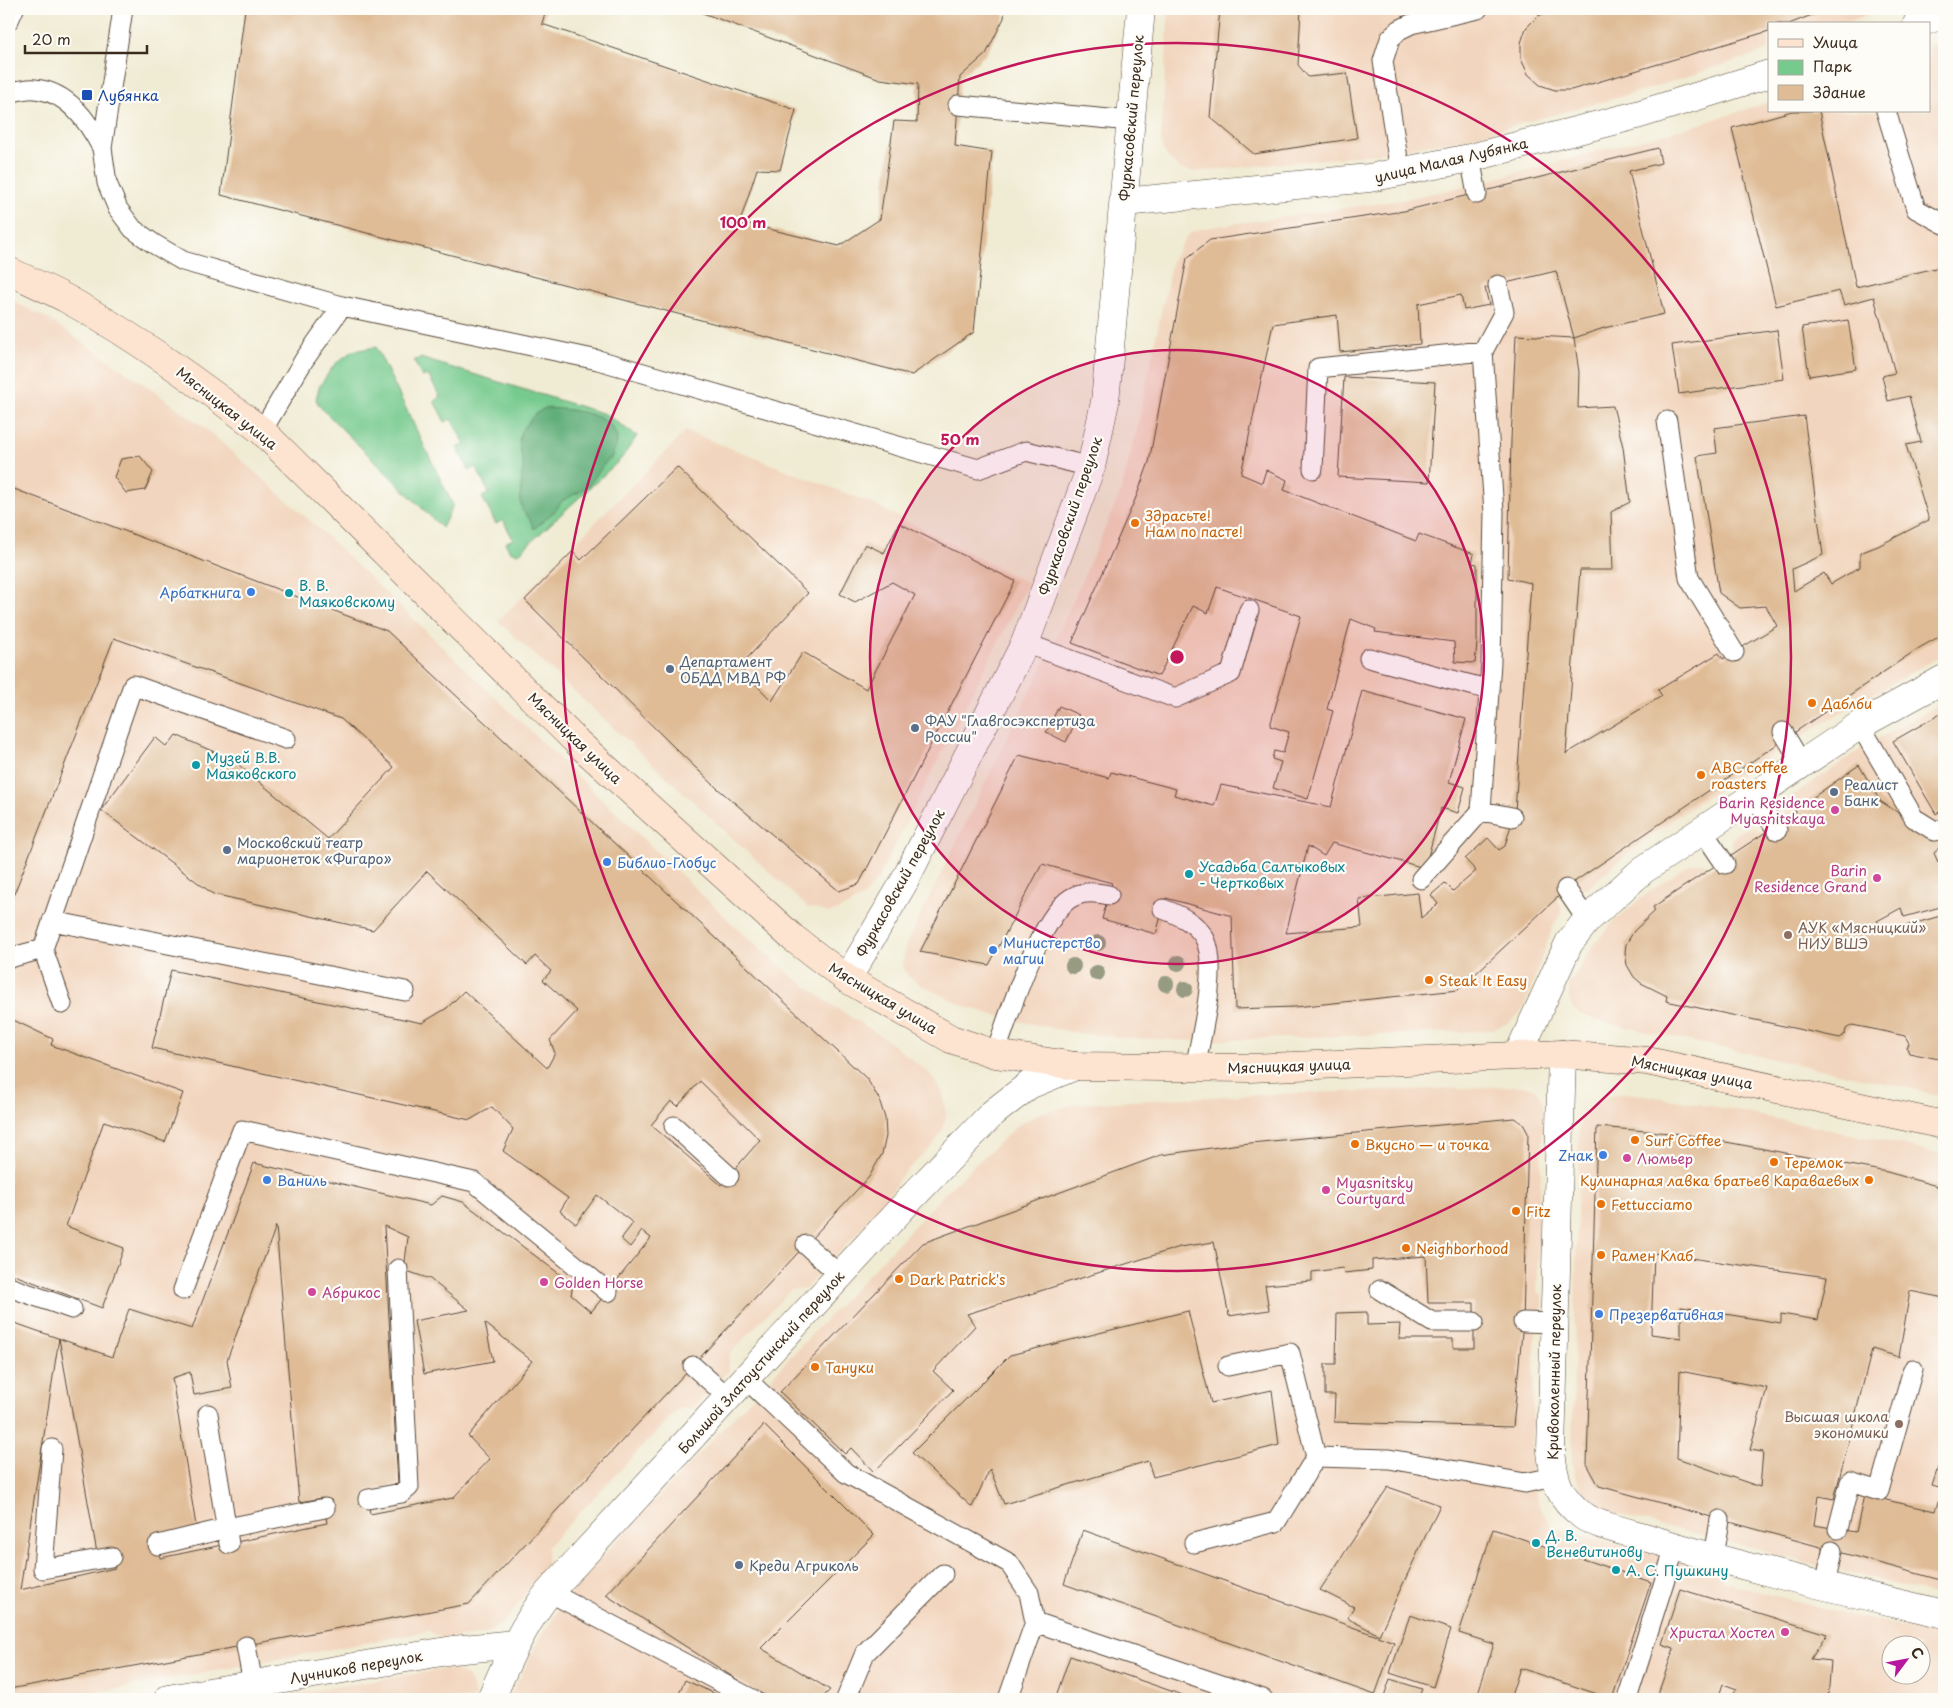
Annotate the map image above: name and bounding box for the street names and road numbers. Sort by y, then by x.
street label: Фуркасовский переулок [1113,33,1149,202]
street label: улица Малая Лубянка [1372,132,1530,188]
street label: Мясницкая улица [172,362,282,454]
street label: Фуркасовский переулок [1033,433,1107,598]
street label: Мясницкая улица [523,688,627,789]
street label: Фуркасовский переулок [850,804,950,961]
street label: Мясницкая улица [825,957,941,1039]
street label: Мясницкая улица [1629,1050,1755,1094]
street label: Мясницкая улица [1227,1053,1351,1079]
street label: Большой Златоустинский переулок [673,1265,850,1458]
street label: Кривоколенный переулок [1542,1283,1566,1460]
street label: Лучников переулок [288,1645,425,1689]

